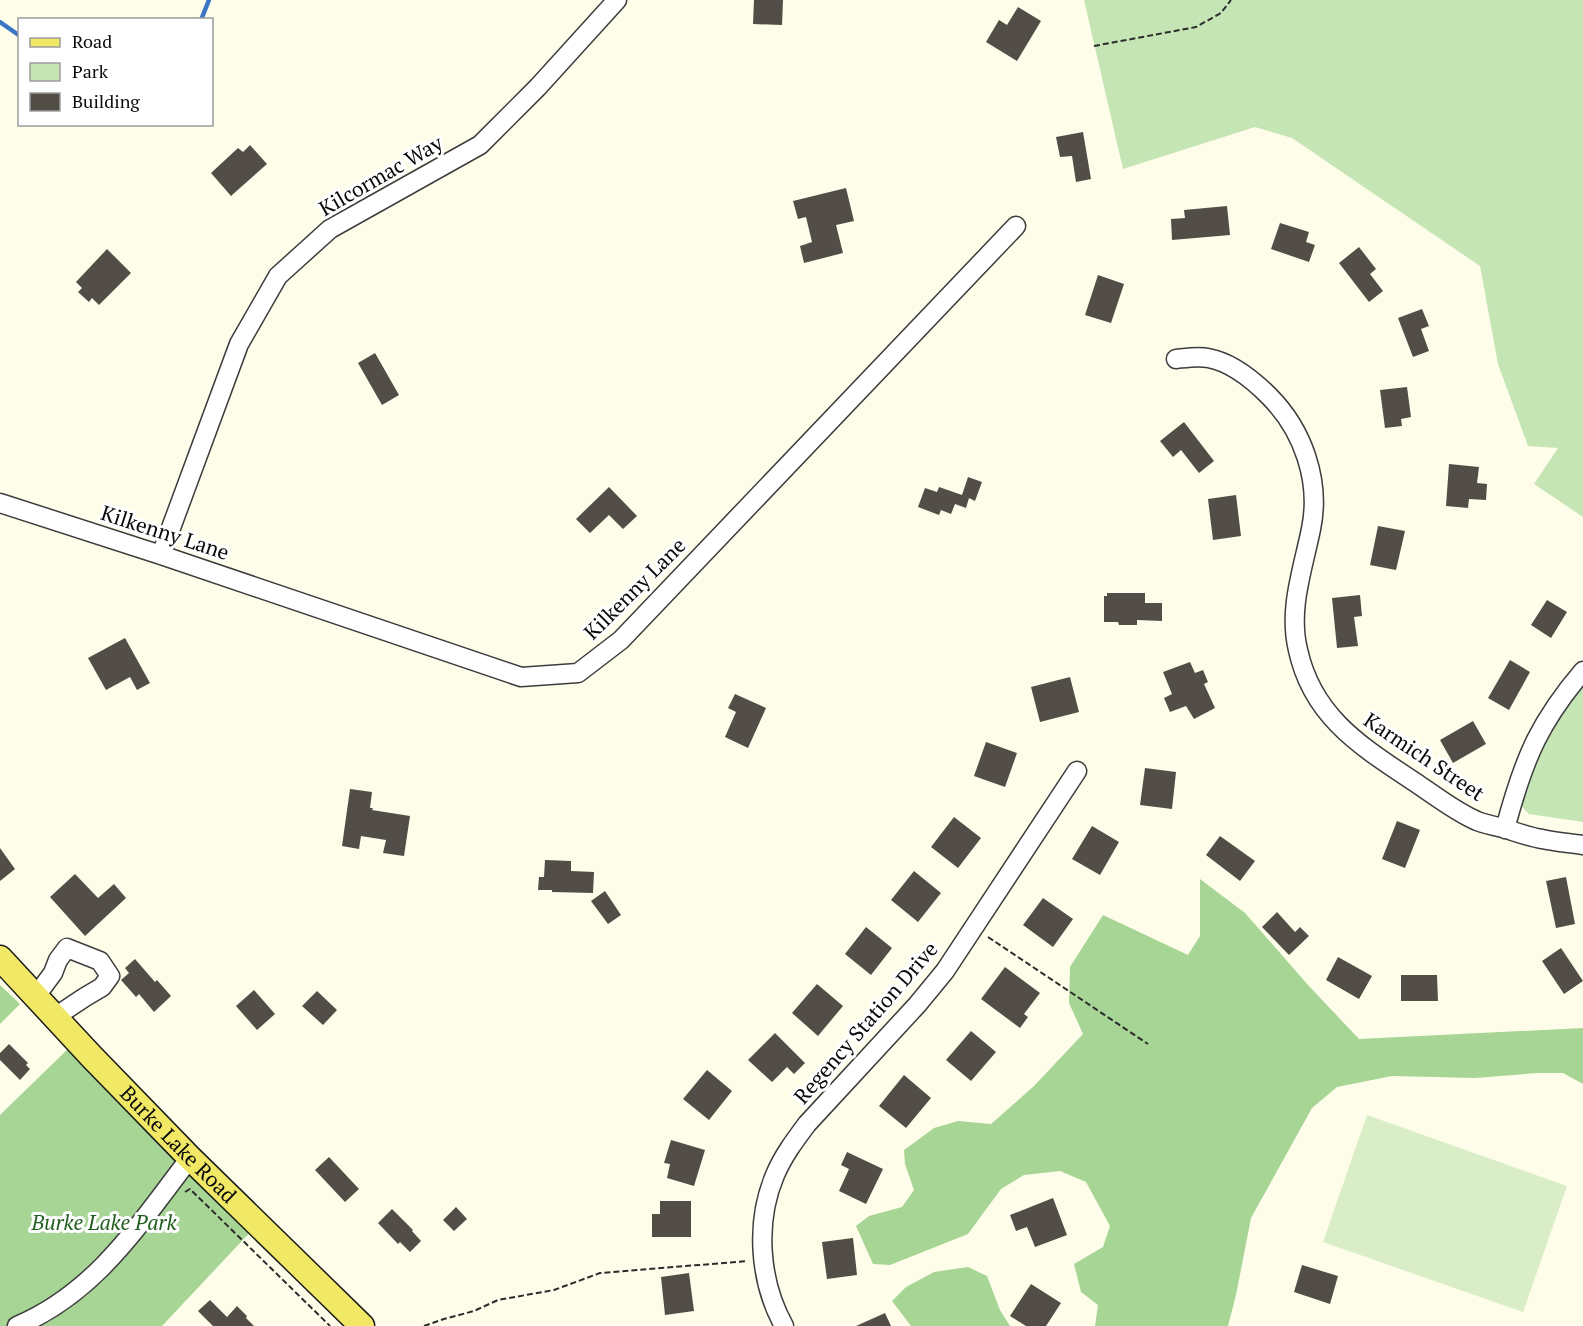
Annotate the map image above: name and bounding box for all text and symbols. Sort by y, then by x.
legend [18,18,213,126]
text: Road [72,29,112,53]
text: Park [72,59,109,83]
text: Building [72,89,140,113]
street label: Kilcormac Way [314,128,448,222]
street label: Kilkenny Lane [98,498,233,566]
street label: Kilkenny Lane [577,531,691,645]
street label: Karmich Street [1359,705,1491,807]
street label: Regency Station Drive [787,935,943,1109]
street label: Burke Lake Road [114,1079,243,1209]
park label: Burke Lake Park [30,1208,177,1236]

